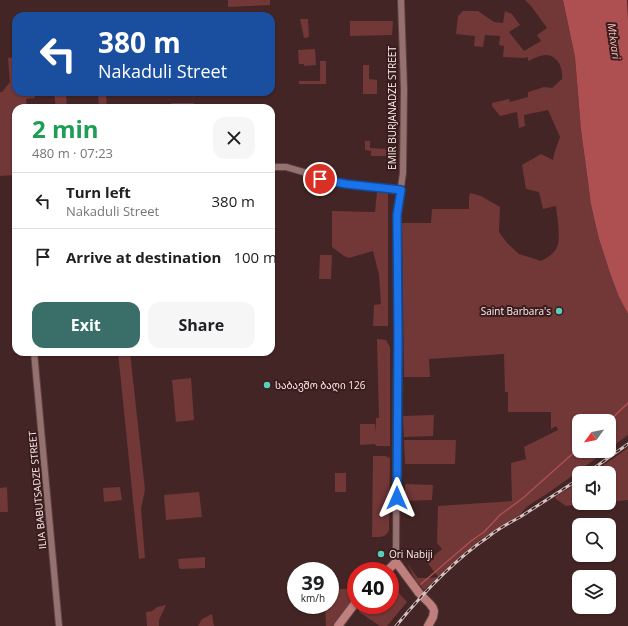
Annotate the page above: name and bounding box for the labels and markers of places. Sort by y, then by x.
pin [303,162,337,196]
place label: Saint Barbara's [481,304,551,318]
marker: Saint Barbara's [554,306,564,316]
place label: საბავშო ბაღი 126 [275,378,366,392]
marker: საბავშო ბაღი 126 [262,380,272,390]
place label: Ori Nabiji [389,547,433,561]
marker: Ori Nabiji [376,549,386,559]

